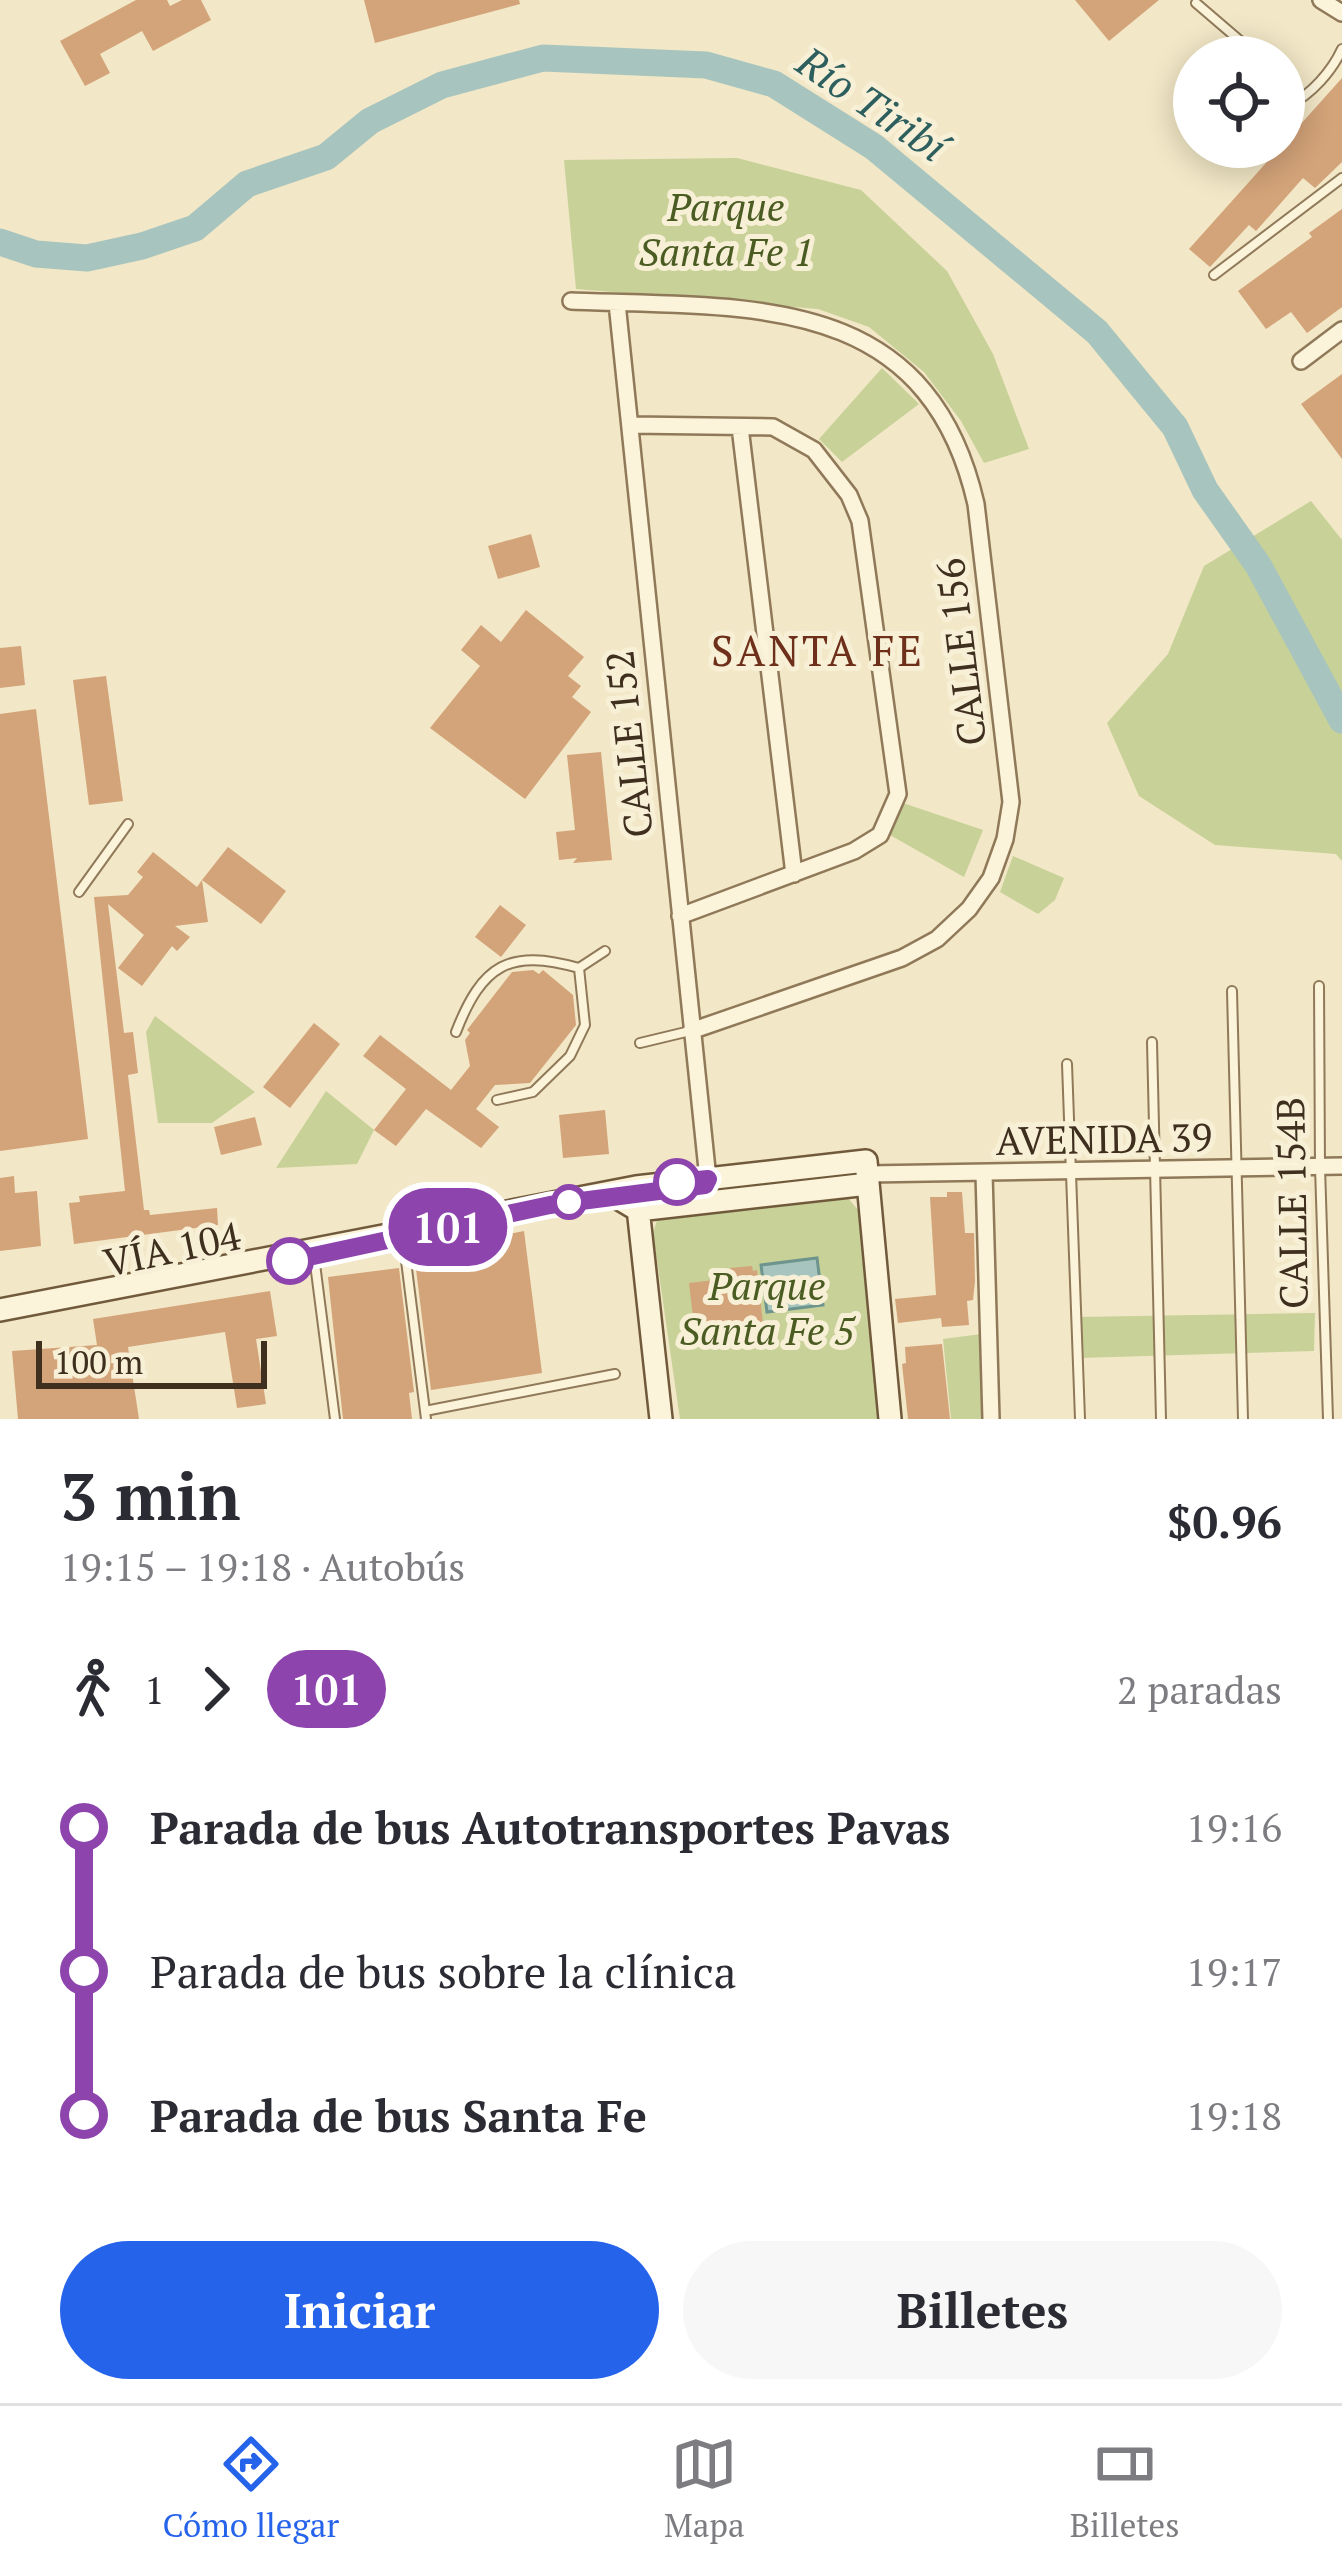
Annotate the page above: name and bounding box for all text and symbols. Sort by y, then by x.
water label: Río Tiribí [786,32,962,176]
map controls [1173,36,1305,168]
button: locate [1173,36,1305,168]
park label: Parque Santa Fe 1 [639,180,813,277]
street label: CALLE 156 [923,556,997,749]
district label: SANTA FE [711,622,925,678]
street label: CALLE 152 [592,648,664,840]
street label: CALLE 154B [1263,1096,1319,1310]
street label: AVENIDA 39 [995,1110,1213,1166]
unlabelled marker [655,1160,699,1204]
unlabelled marker [553,1186,585,1218]
line badge: 101 [379,1188,517,1266]
text: 101 [412,1199,484,1255]
street label: VÍA 104 [99,1208,245,1288]
unlabelled marker [268,1239,312,1283]
park label: Parque Santa Fe 5 [680,1259,857,1356]
scale bar [36,1335,267,1388]
text: 100 m [54,1340,143,1383]
text: 3 min [60,1451,241,1539]
text: $0.96 [1167,1491,1282,1551]
text: 19:15 – 19:18 · Autobús [60,1540,465,1592]
icon: walk [60,1656,126,1722]
icon: forward [183,1656,249,1722]
text: 101 [291,1661,362,1717]
text: 1 [144,1663,165,1715]
text: 2 paradas [1117,1663,1282,1715]
text: Parada de bus Autotransportes Pavas [150,1797,950,1857]
text: 19:16 [1186,1801,1282,1853]
text: Parada de bus sobre la clínica [150,1941,736,2001]
text: 19:17 [1186,1945,1282,1997]
text: Parada de bus Santa Fe [150,2085,647,2145]
text: 19:18 [1186,2089,1282,2141]
button: Iniciar [60,2241,659,2379]
button: Billetes [683,2241,1282,2379]
tab: Cómo llegar [162,2431,339,2546]
tab: Mapa [664,2431,745,2546]
tab: Billetes [1070,2431,1180,2546]

